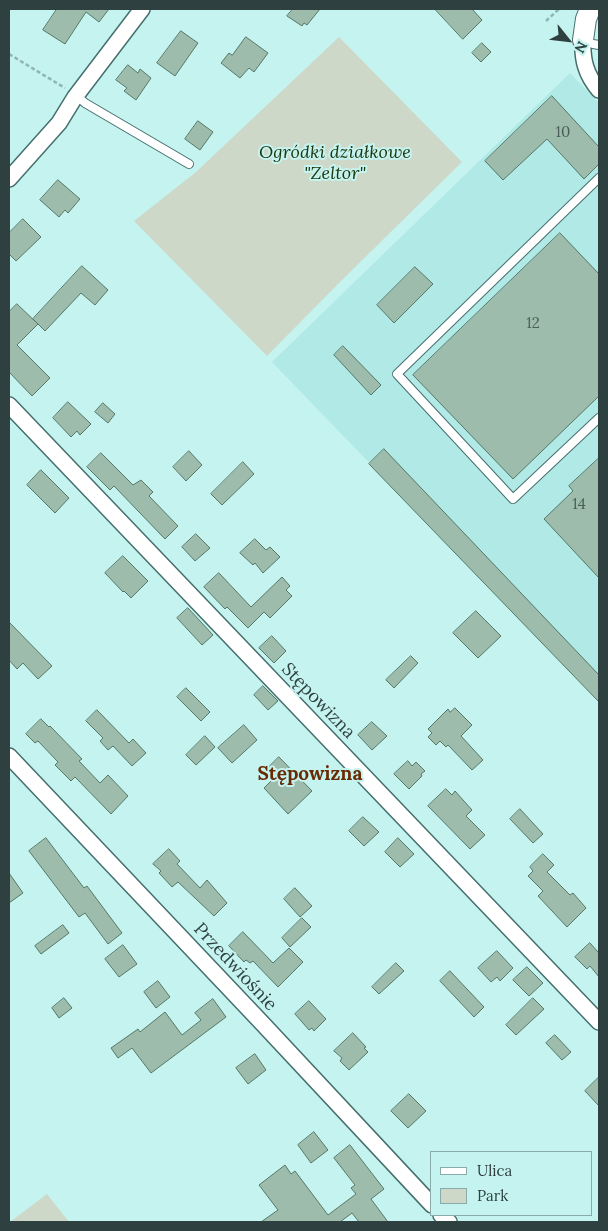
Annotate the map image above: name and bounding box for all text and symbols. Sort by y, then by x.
north arrow [543,15,593,65]
text: N [571,38,592,56]
house number: 10 [556,124,570,142]
park label: Ogródki działkowe "Zeltor" [259,142,411,184]
house number: 12 [526,315,540,333]
house number: 14 [572,496,586,514]
street label: Stępowizna [277,659,359,743]
district label: Stępowizna [258,764,362,786]
street label: Przedwiośnie [189,919,281,1015]
legend [430,1151,593,1216]
text: Ulica [477,1161,512,1180]
text: Park [477,1186,508,1205]

